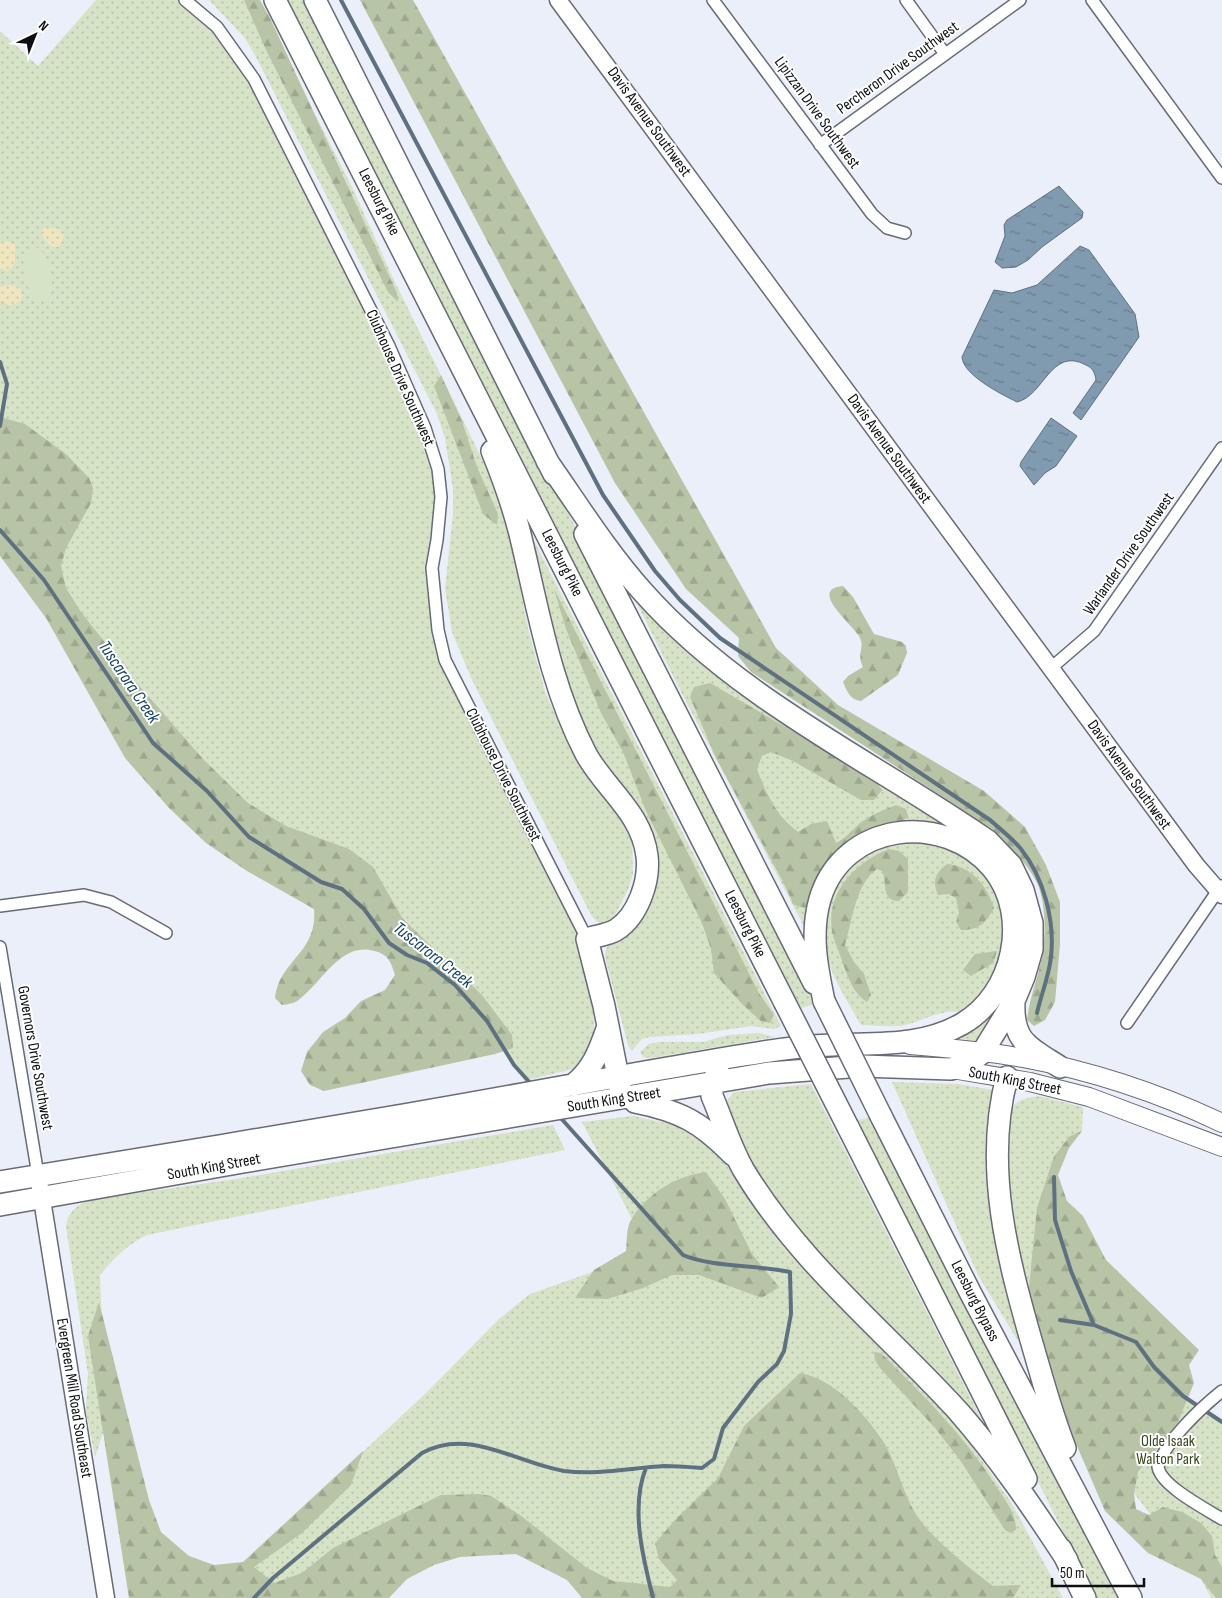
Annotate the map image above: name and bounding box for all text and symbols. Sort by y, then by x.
north arrow [10,10,60,60]
text: N [35,17,52,35]
street label: Percheron Drive Southwest [833,17,963,119]
street label: Lipizzan Drive Southwest [770,53,864,173]
street label: Davis Avenue Southwest [603,64,695,181]
street label: Leesburg Pike [354,165,404,239]
street label: Clubhouse Drive Southwest [361,307,439,449]
street label: Davis Avenue Southwest [843,391,935,508]
street label: Warlander Drive Southwest [1080,489,1179,619]
street label: Leesburg Pike [537,526,587,600]
water label: Tuscarora Creek [94,637,165,728]
street label: Clubhouse Drive Southwest [461,705,545,845]
street label: Davis Avenue Southwest [1083,717,1175,834]
street label: Leesburg Pike [720,887,770,961]
water label: Tuscarora Creek [389,917,478,993]
street label: Governors Drive Southwest [13,984,57,1132]
street label: South King Street [967,1063,1063,1099]
street label: South King Street [566,1083,662,1117]
street label: South King Street [166,1149,262,1185]
street label: Leesburg Bypass [947,1257,1004,1345]
street label: Evergreen Mill Road Southeast [52,1317,96,1479]
park label: Olde Isaak Walton Park [1136,1432,1200,1469]
scale bar [1052,1556,1144,1588]
text: 50 m [1060,1564,1085,1583]

